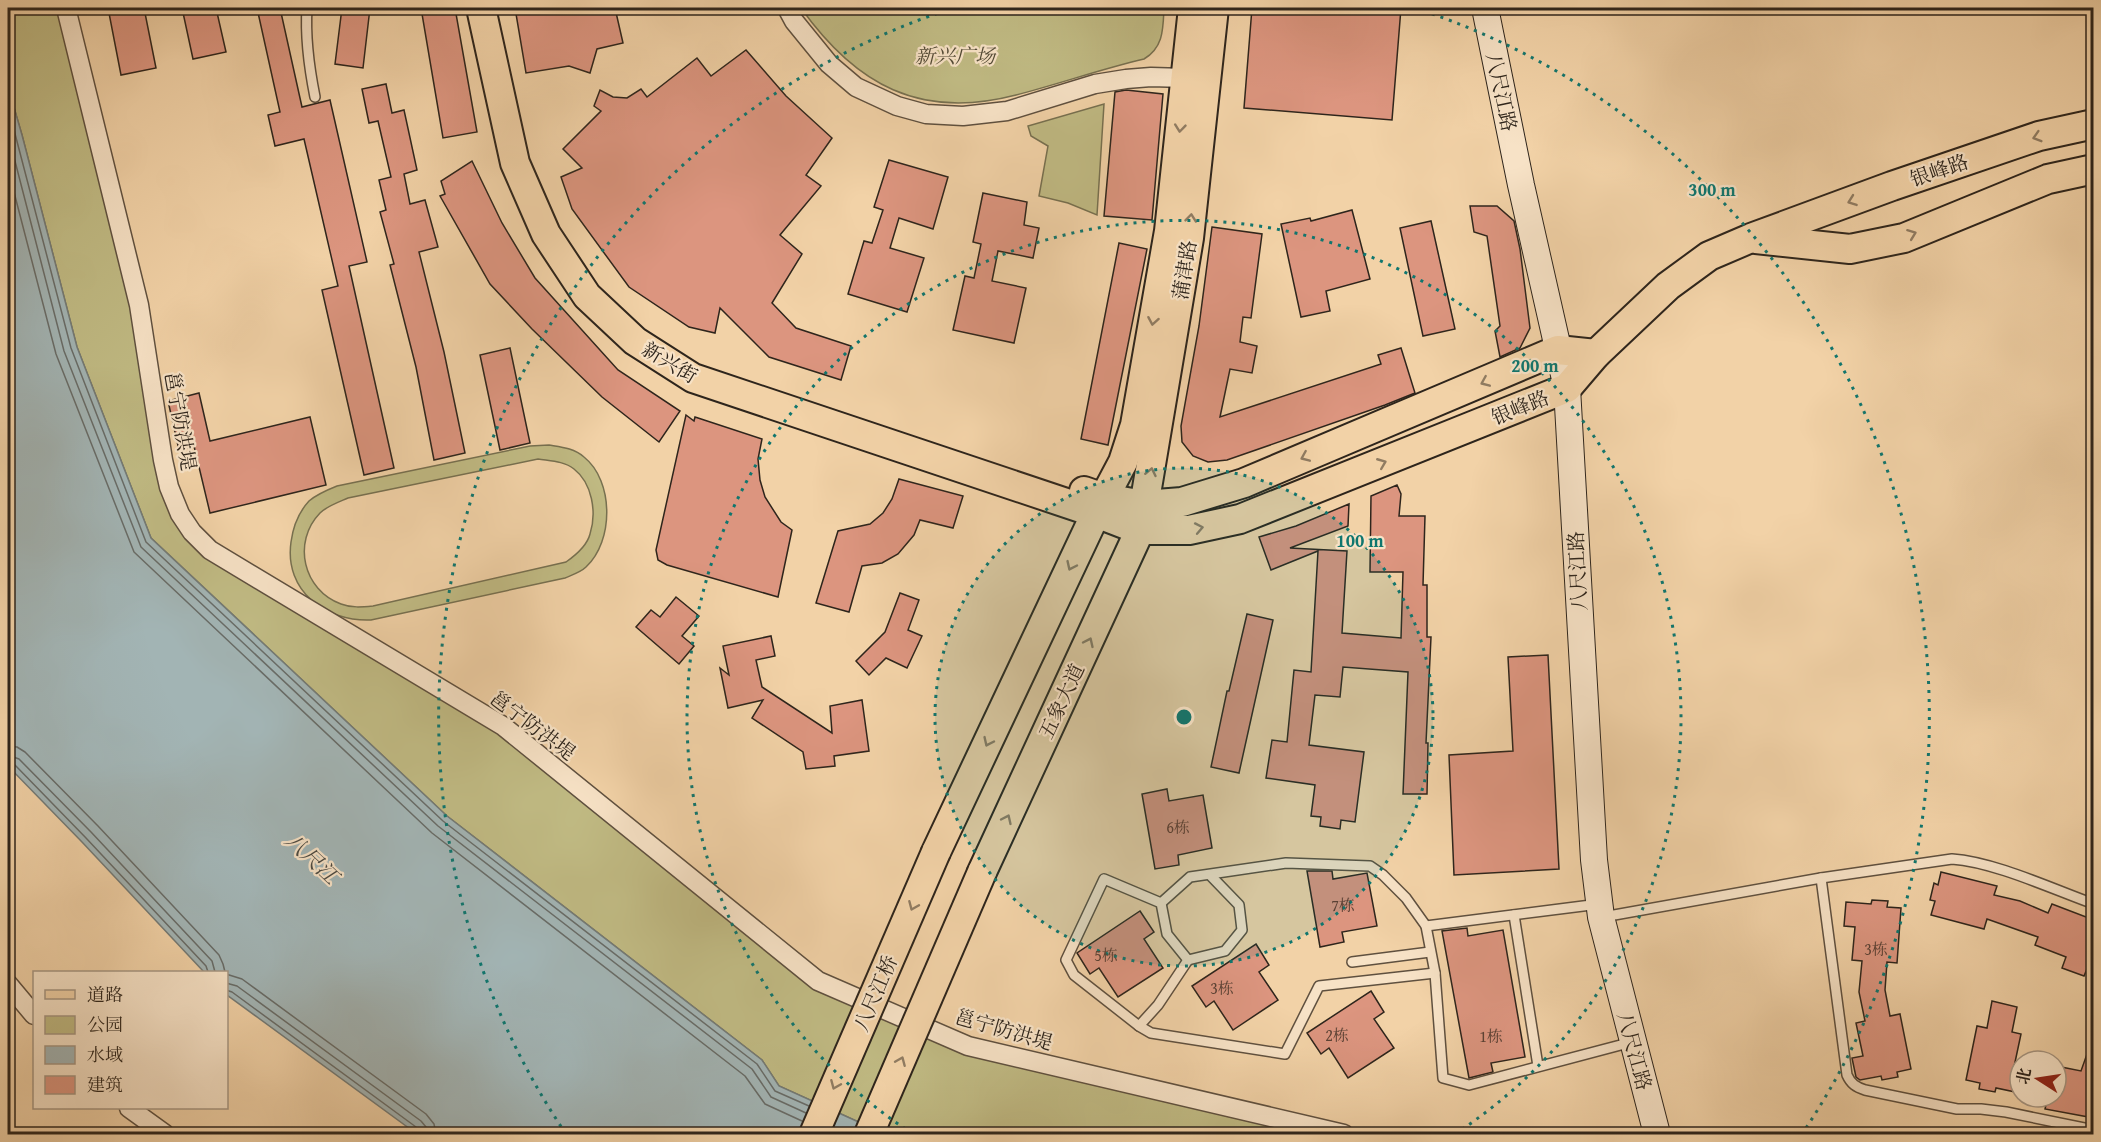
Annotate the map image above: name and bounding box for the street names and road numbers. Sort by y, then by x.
street label: 八尺江路 [1480,50,1524,134]
street label: 银峰路 [1906,147,1972,193]
street label: 蒲津路 [1165,238,1203,302]
street label: 新兴街 [637,334,703,390]
street label: 邕宁防洪堤 [158,369,204,473]
street label: 银峰路 [1487,382,1553,432]
street label: 八尺江路 [1560,530,1594,612]
street label: 五象大道 [1031,659,1091,743]
street label: 邕宁防洪堤 [484,683,582,767]
street label: 八尺江桥 [846,951,904,1035]
street label: 邕宁防洪堤 [952,1001,1056,1057]
street label: 八尺江路 [1611,1009,1659,1093]

